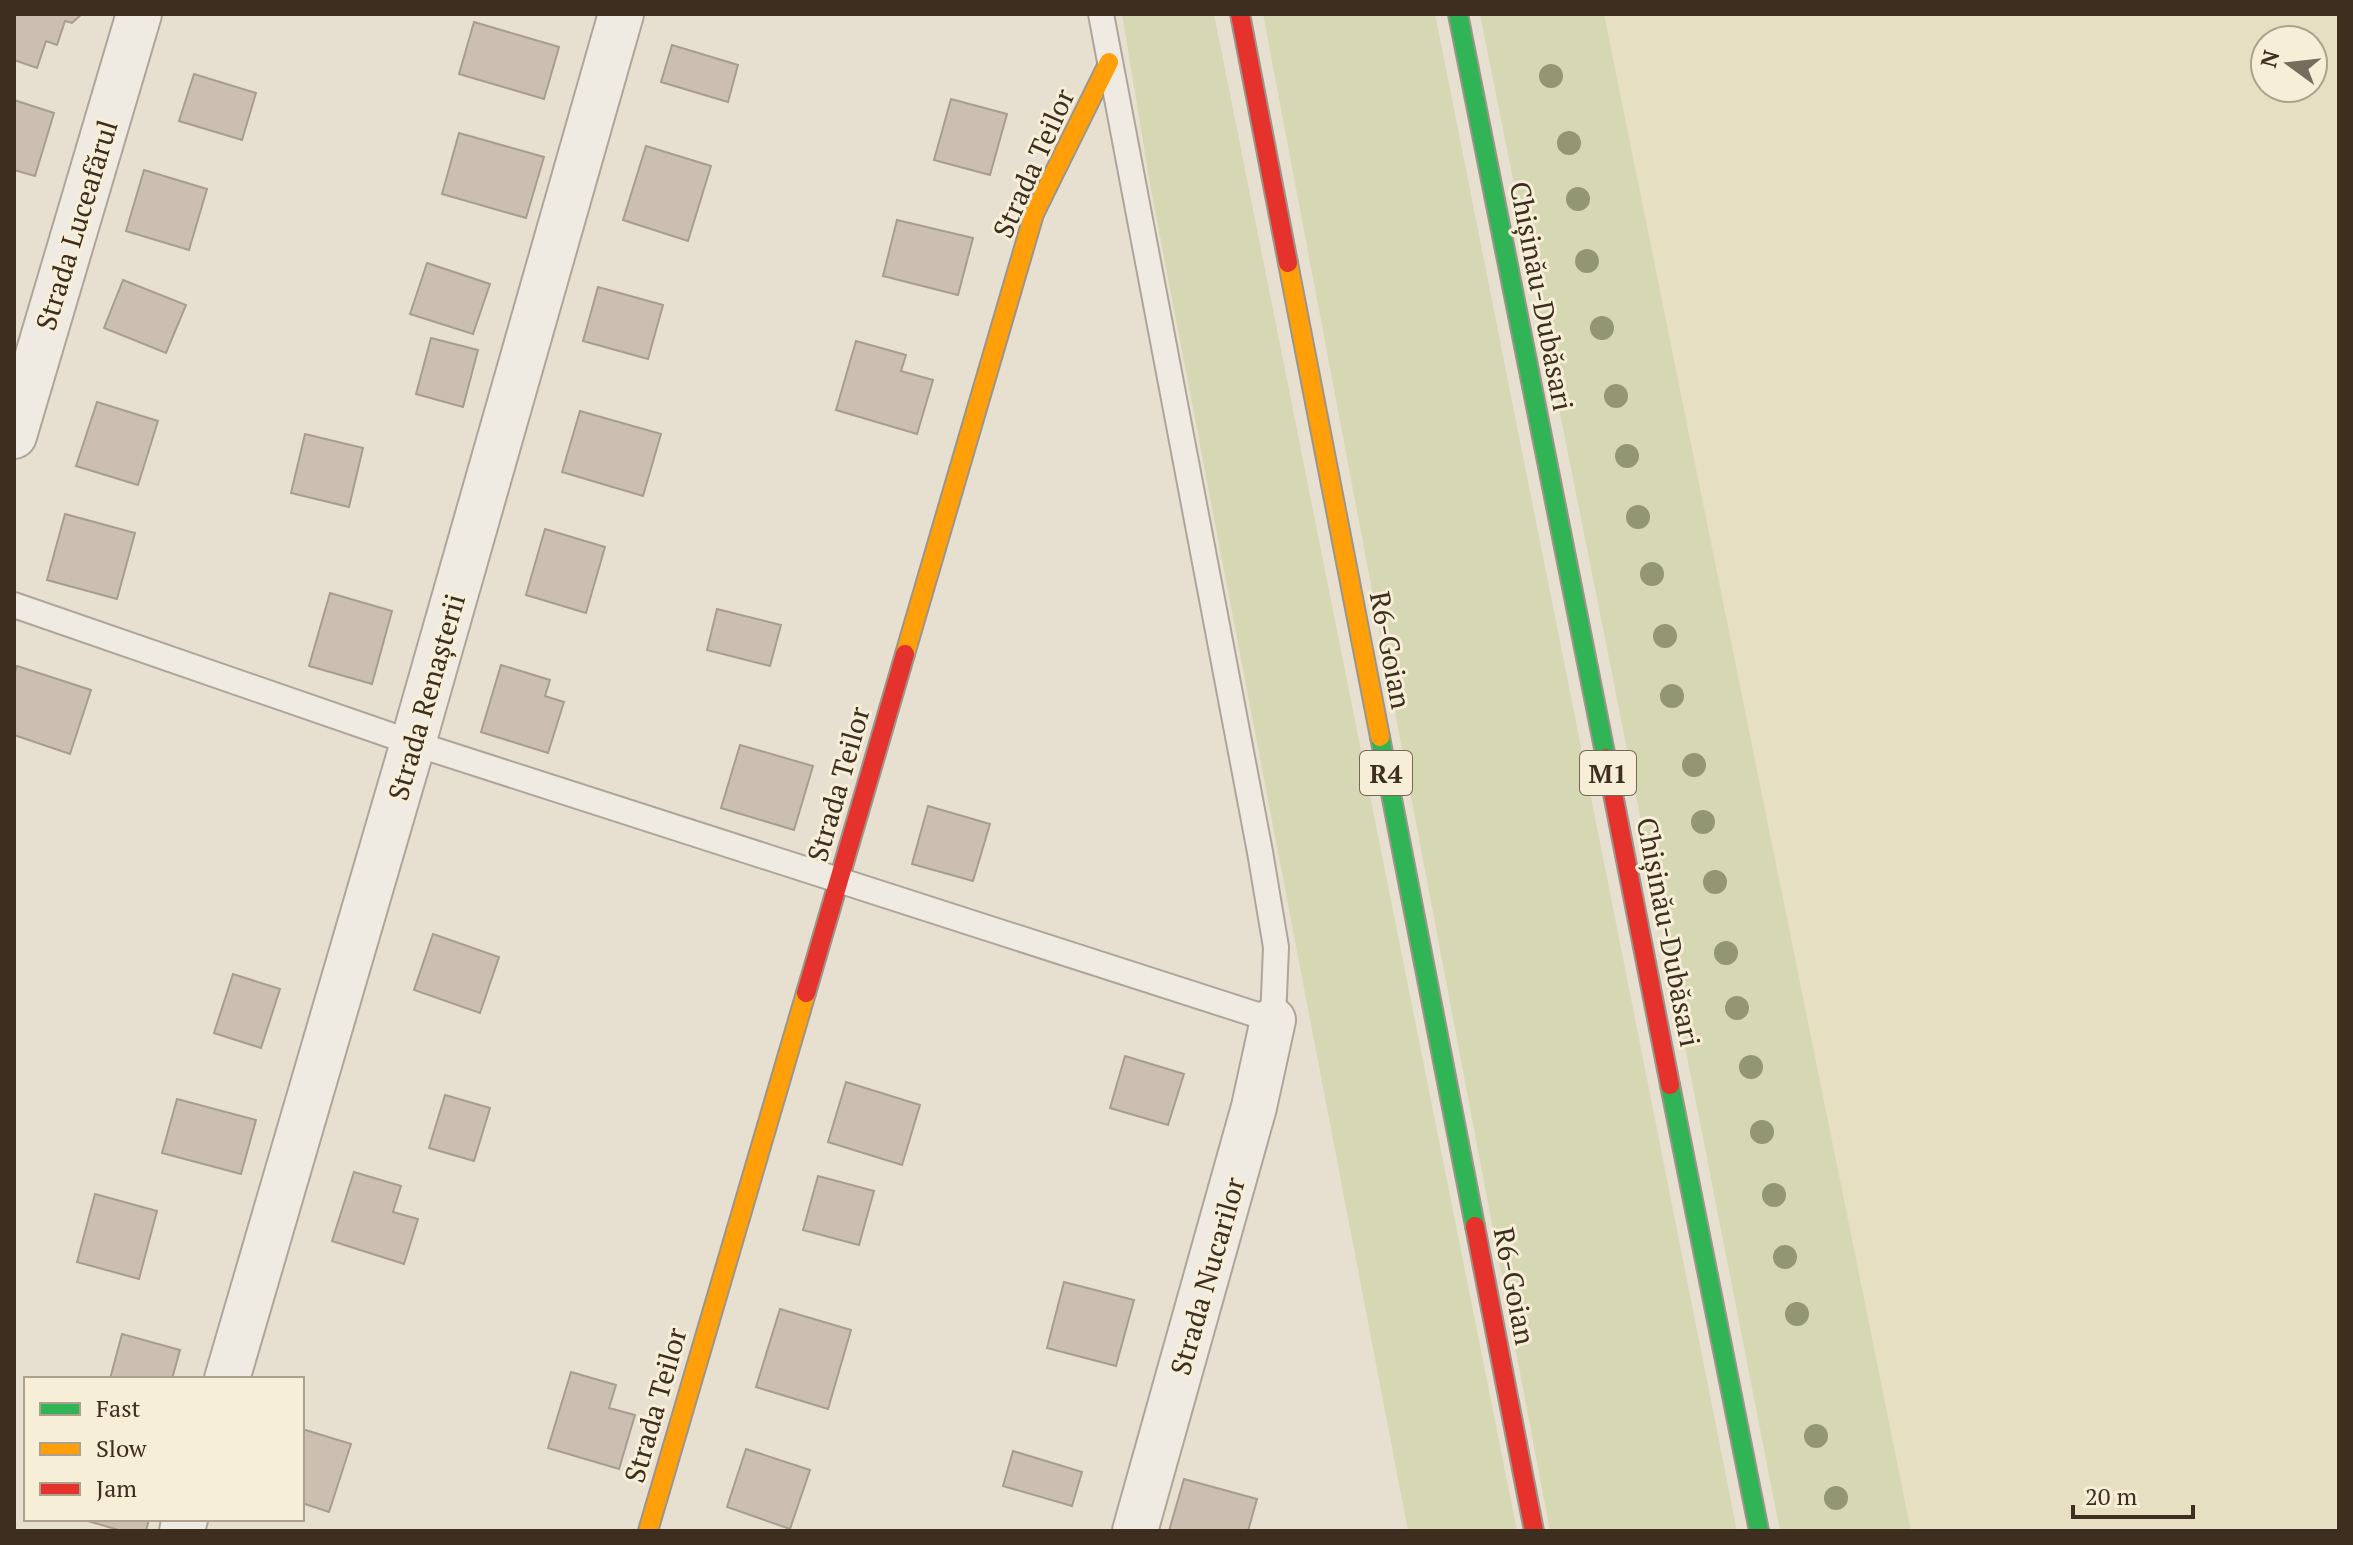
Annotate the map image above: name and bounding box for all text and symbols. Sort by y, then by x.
north arrow [2249,24,2329,104]
text: N [2253,47,2285,71]
street label: Strada Teilor [984,82,1082,243]
street label: Strada Luceafărul [26,115,126,335]
street label: Chișinău-Dubăsari [1502,178,1582,414]
street label: R6-Goian [1362,588,1421,712]
street label: Strada Renașterii [379,589,473,805]
street label: Strada Teilor [798,702,878,866]
road number: R4 [1360,751,1412,795]
road number: M1 [1580,751,1636,795]
street label: Chișinău-Dubăsari [1629,814,1709,1050]
street label: Strada Nucarilor [1161,1172,1253,1379]
street label: R6-Goian [1486,1224,1545,1348]
street label: Strada Teilor [615,1323,695,1487]
legend [24,1377,304,1521]
text: Fast [96,1392,141,1424]
text: Slow [96,1432,147,1464]
scale bar [2073,1469,2193,1519]
text: Jam [96,1472,137,1504]
text: 20 m [2085,1480,2137,1512]

